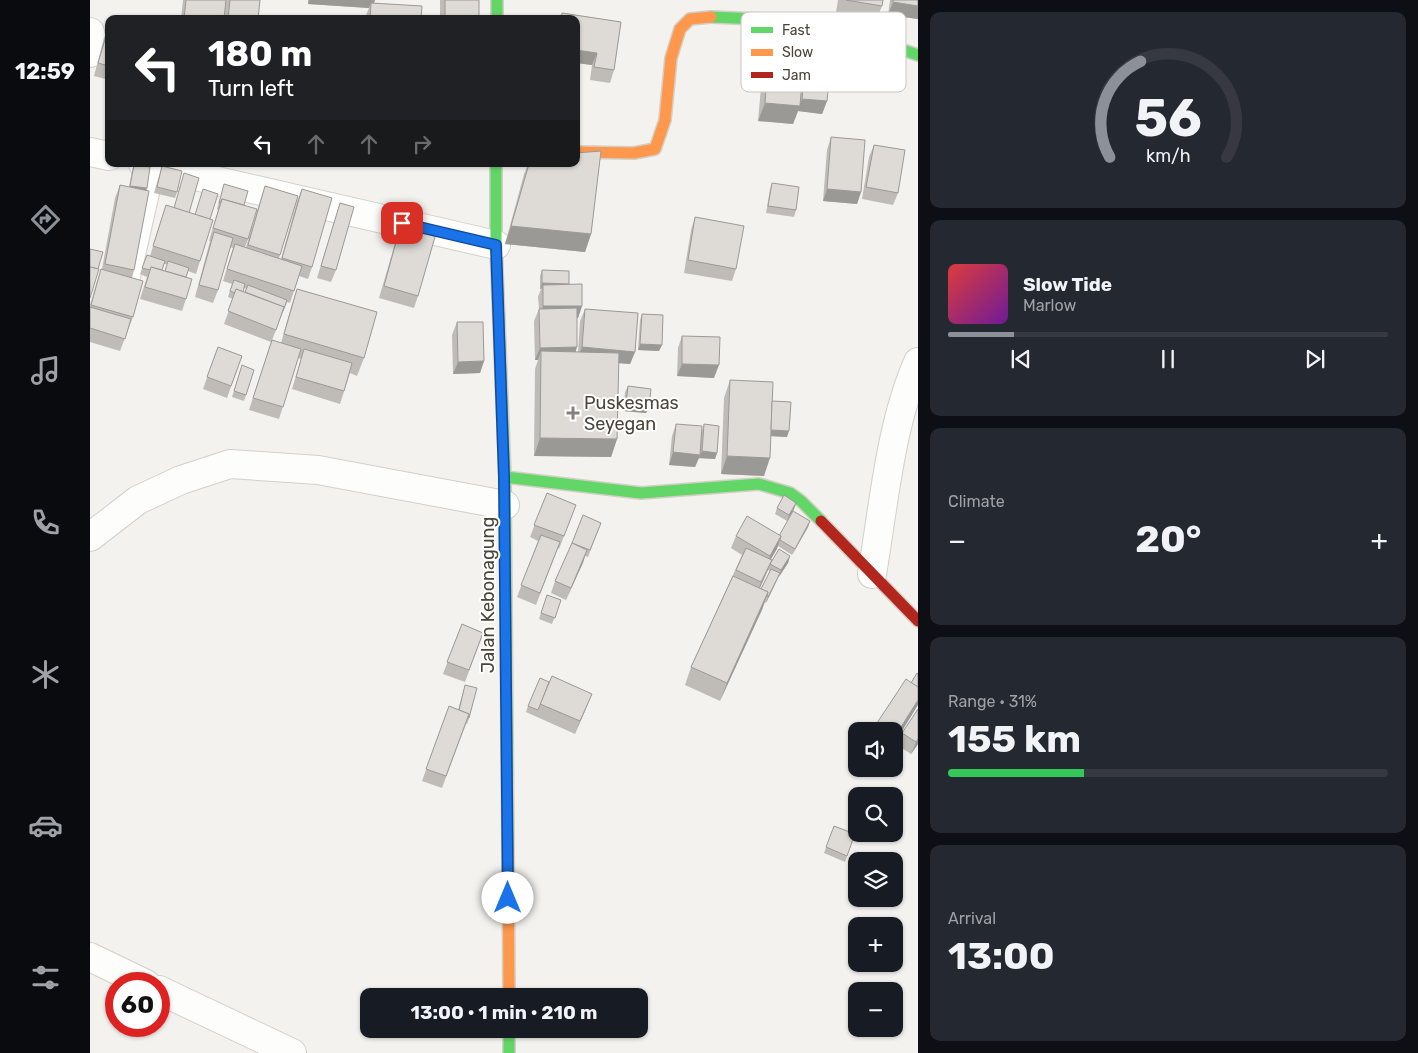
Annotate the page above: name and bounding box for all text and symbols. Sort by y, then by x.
legend [741,12,906,92]
text: Fast [782,22,811,39]
text: 180 m [208,33,312,75]
icon: left [125,35,190,100]
text: Slow [782,44,813,61]
text: 12:59 [15,58,75,85]
text: Jam [782,67,811,84]
text: Turn left [208,75,294,102]
text: 56 [1134,87,1202,149]
icon: left [249,130,277,158]
icon: ahead [302,130,330,158]
icon: ahead [355,130,383,158]
icon: right [408,130,436,158]
text: km/h [1146,145,1190,166]
icon: directions [28,202,63,237]
pin [381,202,423,244]
icon: arrive [388,209,416,237]
text: Slow Tide [1023,273,1112,296]
text: Marlow [1023,296,1076,315]
icon: previous [1007,345,1035,373]
icon: pause [1154,345,1182,373]
icon: next [1301,345,1329,373]
icon: music [28,353,63,388]
place label: Puskesmas Seyegan [584,392,679,435]
marker: Puskesmas Seyegan [566,406,580,420]
text: Climate [948,492,1005,511]
icon: phone [28,505,63,540]
text: 20° [1135,516,1201,562]
street label: Jalan Kebonagung [477,517,499,673]
text: − [948,524,966,557]
text: + [1371,524,1388,557]
icon: climate [28,657,63,692]
text: Range · 31% [948,692,1037,711]
text: 155 km [948,716,1081,762]
map controls [848,722,903,1037]
button: sound [848,722,903,777]
button: search [848,787,903,842]
icon: car [28,808,63,843]
button: layers [848,852,903,907]
position arrow [481,871,533,923]
text: Arrival [948,909,996,928]
button: + [848,917,903,972]
text: 13:00 [948,933,1055,979]
icon: filters [28,960,63,995]
speed limit sign: 60 [105,972,170,1037]
button: − [848,982,903,1037]
text: 13:00 · 1 min · 210 m [411,1001,597,1024]

